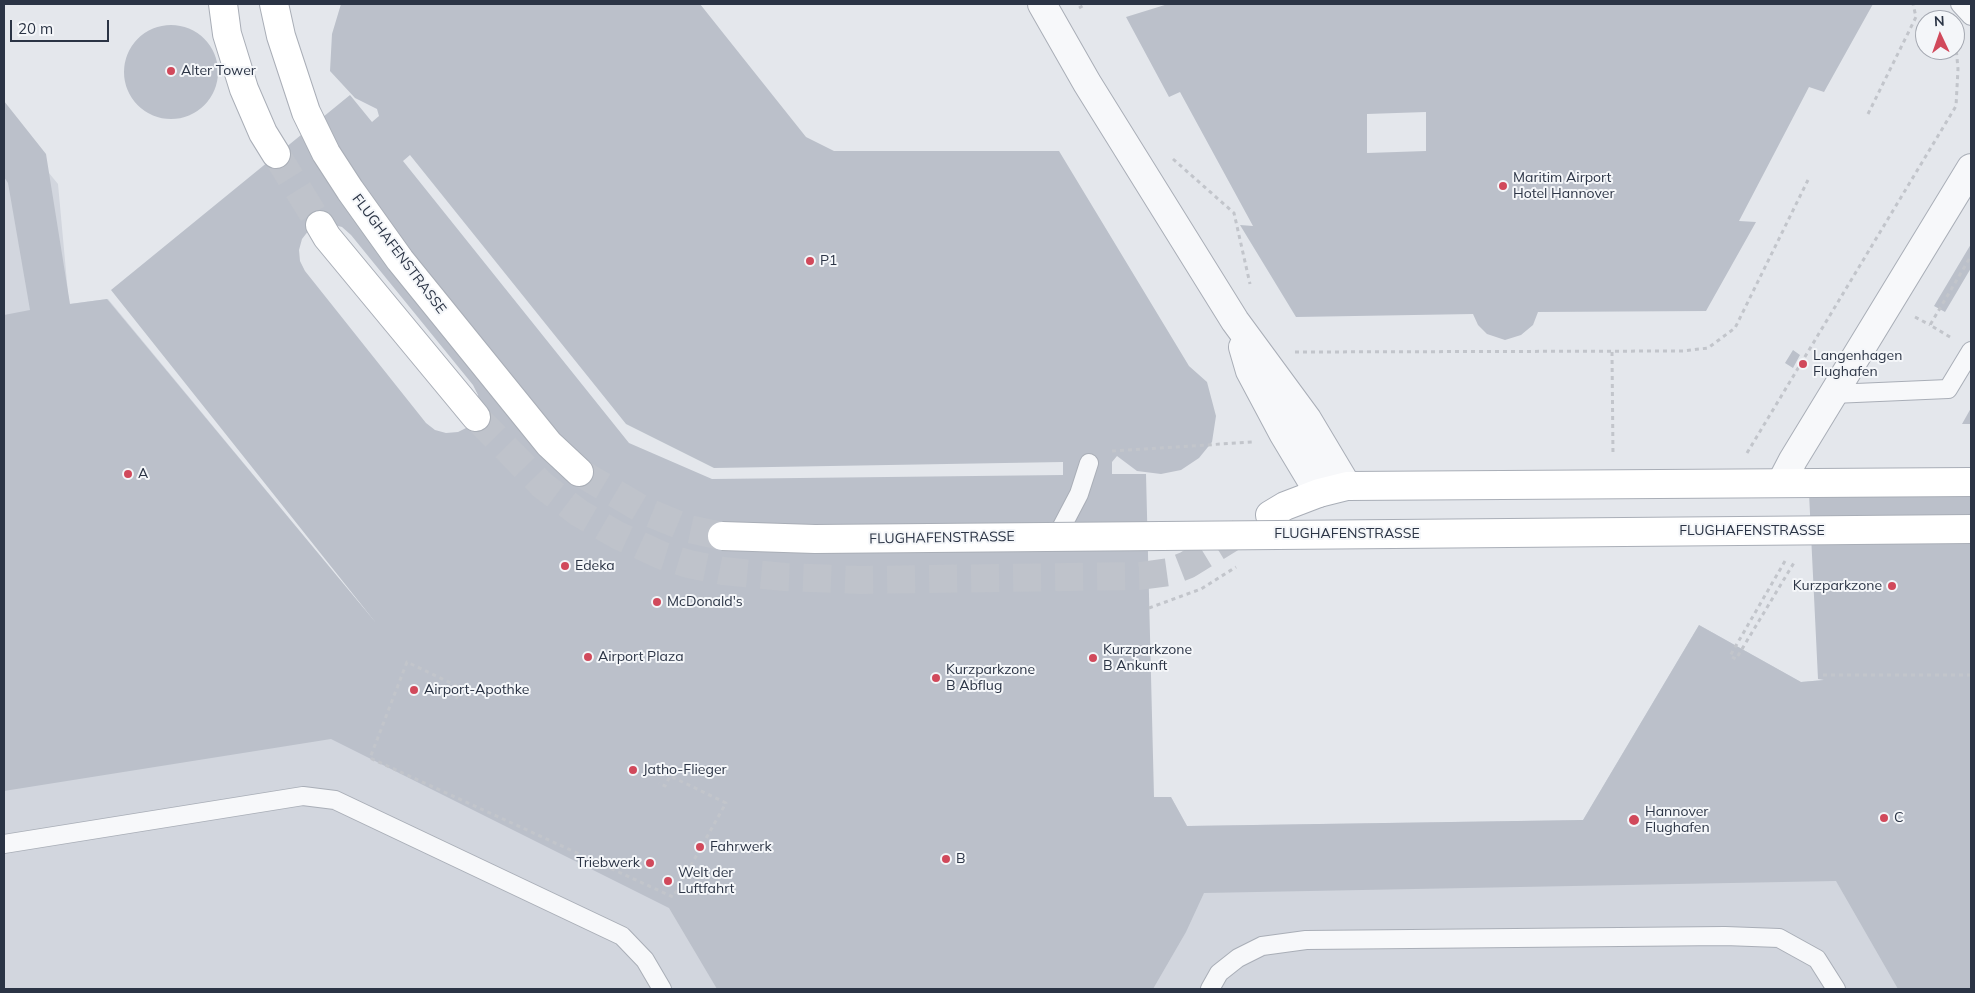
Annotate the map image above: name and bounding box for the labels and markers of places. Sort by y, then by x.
place label: Alter Tower [181,63,256,79]
marker: Alter Tower [165,65,177,77]
place label: Maritim Airport Hotel Hannover [1513,170,1615,202]
marker: Maritim Airport Hotel Hannover [1497,180,1509,192]
place label: P1 [820,253,838,269]
marker: P1 [804,255,816,267]
place label: Langenhagen Flughafen [1813,348,1902,381]
marker: Langenhagen Flughafen [1797,358,1809,370]
place label: A [138,466,148,482]
marker: A [122,468,134,480]
place label: Edeka [575,558,615,574]
marker: Edeka [559,560,571,572]
place label: Kurzparkzone [1793,578,1882,594]
marker: Kurzparkzone [1886,580,1898,592]
place label: McDonald's [667,594,743,610]
marker: McDonald's [651,596,663,608]
place label: Kurzparkzone B Ankunft [1103,642,1192,674]
place label: Airport Plaza [598,649,684,665]
marker: Airport Plaza [582,651,594,663]
marker: Kurzparkzone B Ankunft [1087,652,1099,664]
place label: Kurzparkzone B Abflug [946,662,1035,694]
marker: Kurzparkzone B Abflug [930,672,942,684]
place label: Airport-Apothke [424,682,529,698]
marker: Airport-Apothke [408,684,420,696]
place label: Jatho-Flieger [643,762,727,778]
marker: Jatho-Flieger [627,764,639,776]
place label: Hannover Flughafen [1645,804,1710,836]
place label: C [1894,810,1904,826]
marker: C [1878,812,1890,824]
marker: Hannover Flughafen [1627,813,1641,827]
place label: Fahrwerk [710,839,772,855]
marker: Fahrwerk [694,841,706,853]
place label: B [956,851,966,867]
marker: B [940,853,952,865]
place label: Triebwerk [576,855,640,871]
marker: Triebwerk [644,857,656,869]
place label: Welt der Luftfahrt [678,865,735,898]
marker: Welt der Luftfahrt [662,875,674,887]

